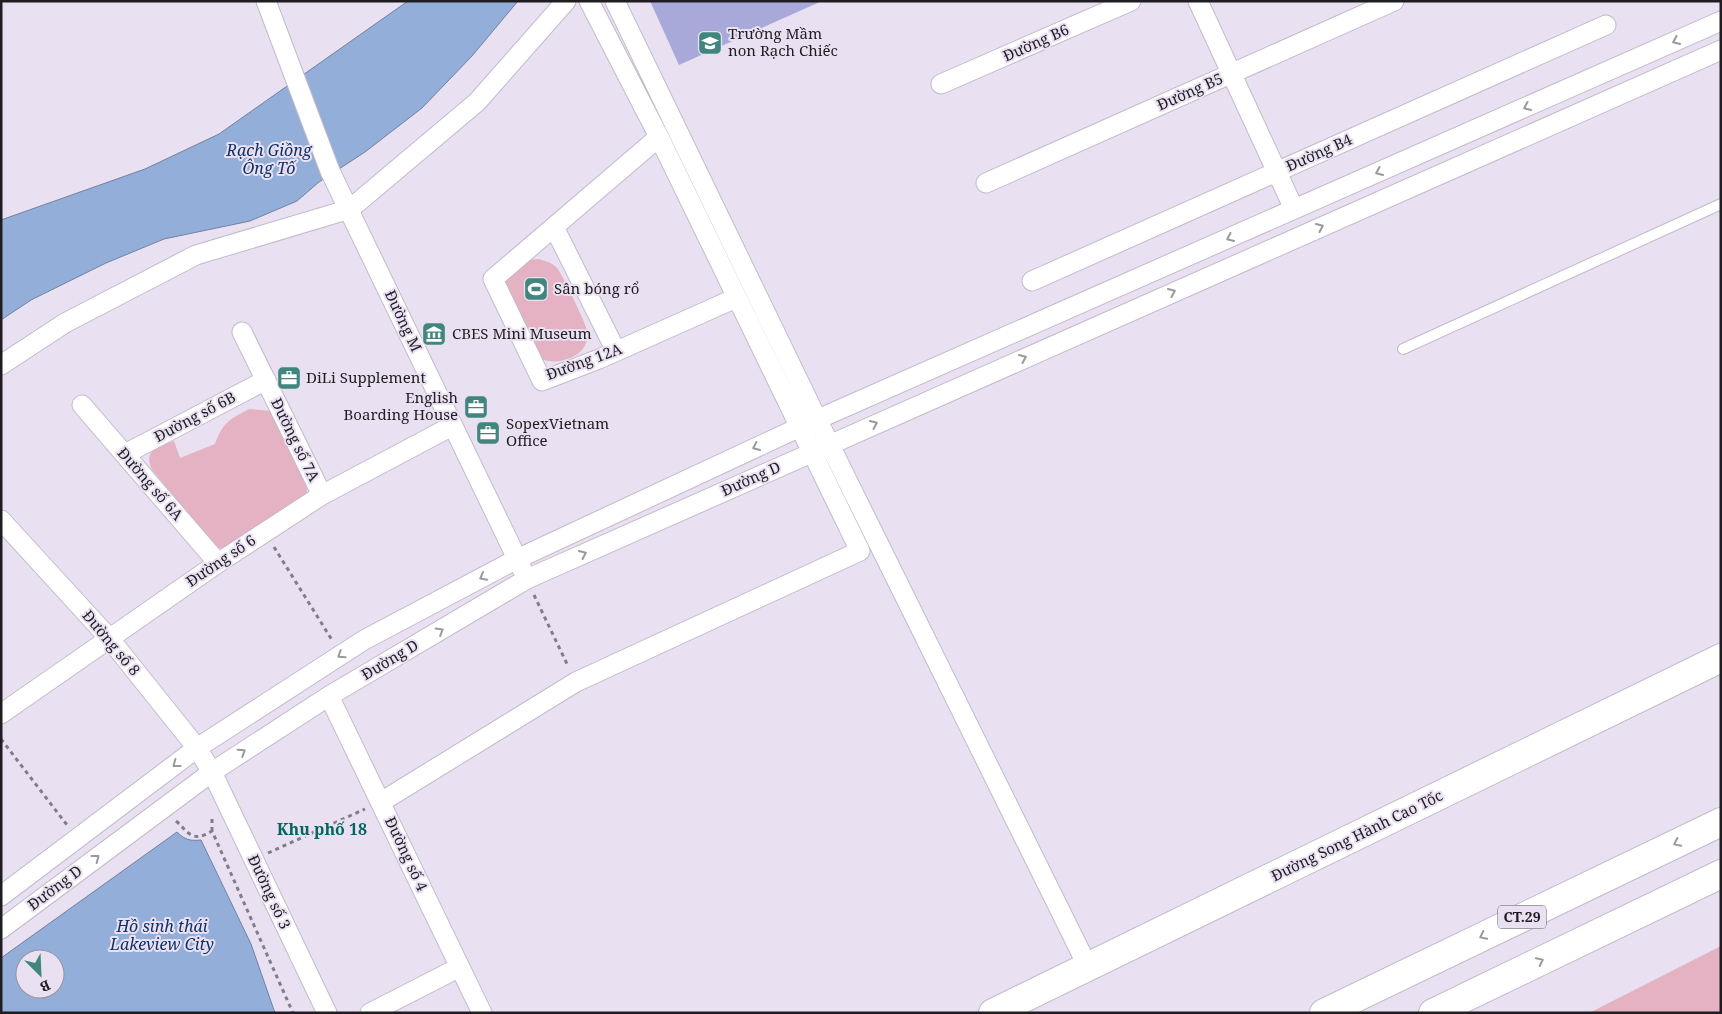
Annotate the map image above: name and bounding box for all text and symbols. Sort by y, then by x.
street label: Đường B6 [999,19,1072,66]
place label: Trường Mầm non Rạch Chiếc [728,23,838,60]
school or university icon: Trường Mầm non Rạch Chiếc [697,30,723,56]
one-way arrow [1672,35,1681,46]
street label: Đường B5 [1153,68,1226,115]
one-way arrow [1523,100,1532,111]
street label: Đường B4 [1282,128,1355,176]
water label: Rạch Giồng Ông Tố [225,139,313,179]
one-way arrow [1375,166,1384,177]
one-way arrow [1315,222,1324,233]
one-way arrow [1226,231,1235,242]
sports icon: Sân bóng rổ [523,276,549,302]
place label: Sân bóng rổ [554,278,639,298]
street label: Đường M [381,286,427,355]
one-way arrow [1167,288,1176,299]
museum icon: CBES Mini Museum [421,321,447,347]
place label: CBES Mini Museum [452,323,592,343]
street label: Đường 12A [543,338,625,384]
one-way arrow [1018,354,1027,365]
office icon: DiLi Supplement [276,365,302,391]
place label: DiLi Supplement [306,367,426,387]
street label: Đường số 6B [150,386,239,446]
place label: English Boarding House [344,387,458,424]
office icon: English Boarding House [463,394,489,420]
street label: Đường số 7A [267,395,325,485]
place label: SopexVietnam Office [506,413,609,450]
one-way arrow [869,419,878,430]
office icon: SopexVietnam Office [475,420,501,446]
one-way arrow [752,441,761,452]
street label: Đường số 6A [114,443,188,524]
street label: Đường D [718,456,784,500]
street label: Đường số 6 [182,530,259,591]
one-way arrow [578,549,587,560]
one-way arrow [479,571,488,581]
street label: Đường số 8 [78,605,145,679]
one-way arrow [435,627,444,637]
street label: Đường D [357,634,422,684]
one-way arrow [337,649,346,659]
one-way arrow [237,749,246,759]
one-way arrow [172,758,182,767]
street label: Đường Song Hành Cao Tốc [1267,785,1446,885]
street label: Đường số 4 [381,813,433,895]
district label: Khu phố 18 [277,818,367,840]
one-way arrow [1673,837,1682,847]
street label: Đường số 3 [244,851,296,932]
one-way arrow [90,855,100,864]
street label: Đường D [23,860,86,914]
road number: CT.29 [1498,906,1546,929]
water label: Hồ sinh thái Lakeview City [109,915,214,955]
one-way arrow [1479,930,1488,940]
north arrow [15,949,65,999]
one-way arrow [1535,957,1544,967]
text: B [37,976,54,997]

